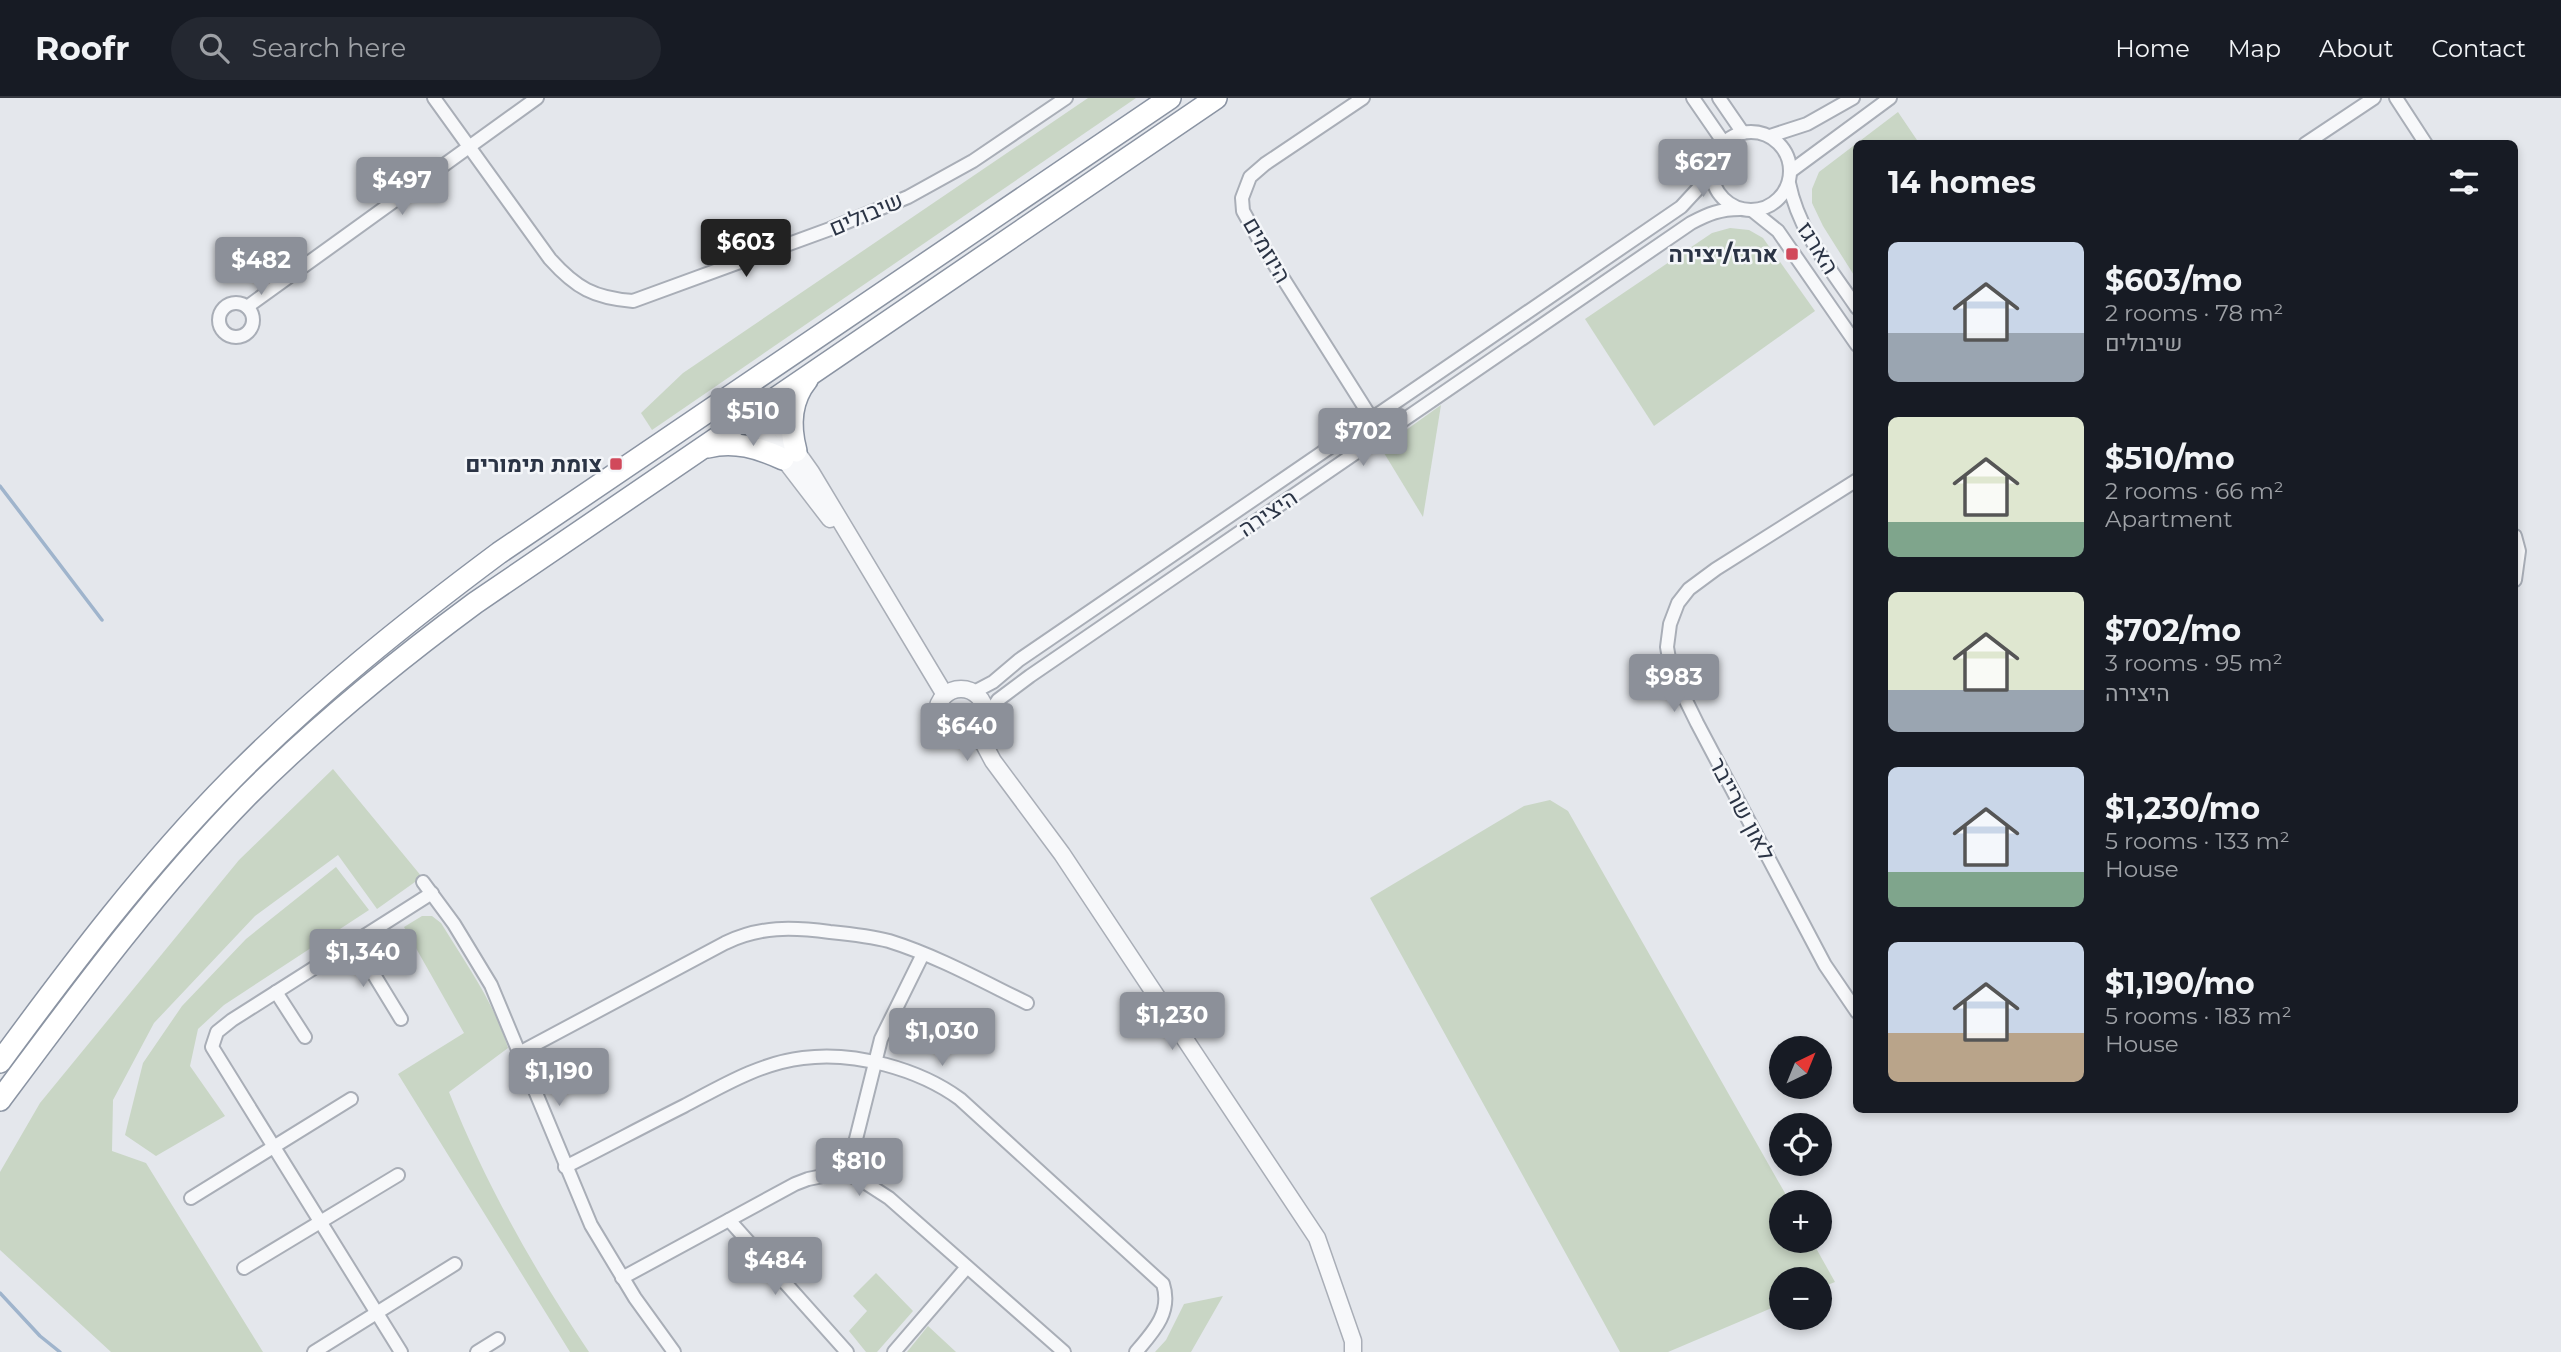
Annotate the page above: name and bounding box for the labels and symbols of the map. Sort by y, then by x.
pin: $627 [1662,140,1744,199]
pin: $497 [361,158,443,217]
street label: שיבולים [825,186,907,242]
street label: היוזמים [1237,212,1297,288]
street label: הארגז [1791,217,1845,279]
pin: $603 [705,220,787,279]
pin: $482 [220,238,302,297]
place label: ארגז/יצירה [1668,240,1778,268]
marker: ארגז/יצירה [1784,246,1800,262]
pin: $510 [712,388,794,448]
pin: $702 [1322,408,1404,468]
place label: צומת תימורים [465,450,602,478]
marker: צומת תימורים [608,456,624,472]
street label: היצירה [1233,483,1303,543]
pin: $983 [1633,654,1715,714]
pin: $640 [926,704,1008,763]
street label: לאון שרייבר [1703,753,1781,865]
pin: $1,340 [306,930,420,989]
pin: $1,230 [1115,992,1229,1052]
pin: $1,030 [885,1009,999,1068]
north arrow [1769,1036,1832,1099]
pin: $1,190 [502,1048,616,1108]
pin: $810 [818,1138,900,1198]
pin: $484 [734,1238,816,1297]

